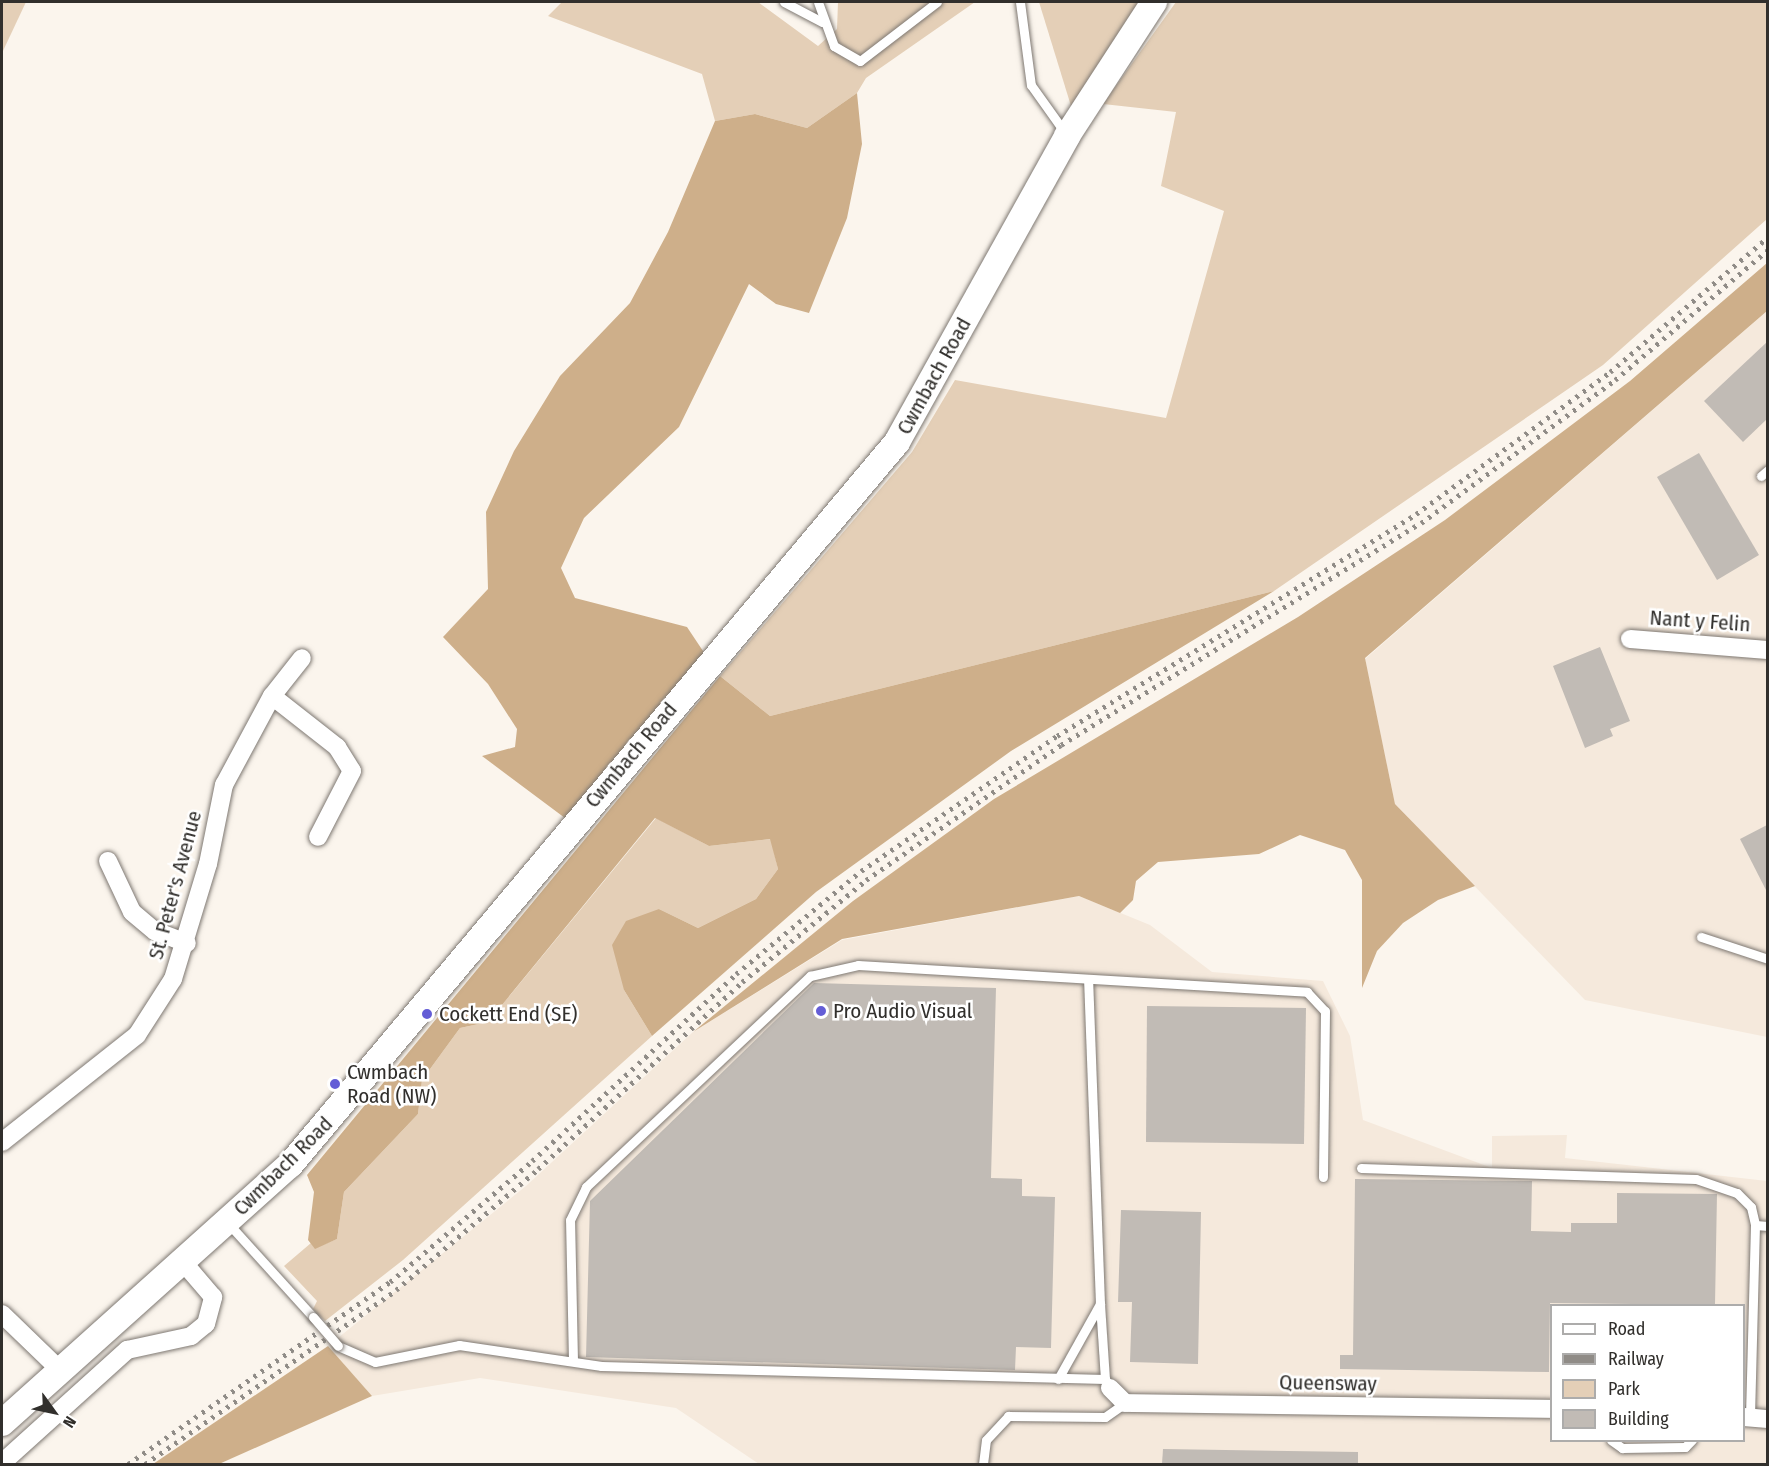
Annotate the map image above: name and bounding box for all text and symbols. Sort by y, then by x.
street label: Cwmbach Road [892,313,976,439]
street label: Nant y Felin [1649,605,1751,637]
street label: Cwmbach Road [580,697,682,813]
street label: St. Peter's Avenue [143,808,207,962]
place label: Pro Audio Visual [833,998,972,1024]
place label: Cockett End (SE) [439,1001,577,1027]
marker: Pro Audio Visual [814,1004,828,1018]
marker: Cockett End (SE) [420,1007,434,1021]
place label: Cwmbach Road (NW) [347,1059,436,1109]
marker: Cwmbach Road (NW) [328,1077,342,1091]
street label: Cwmbach Road [228,1111,338,1221]
legend [1550,1304,1745,1442]
text: Road [1608,1318,1645,1340]
text: Railway [1608,1348,1664,1370]
street label: Queensway [1279,1370,1377,1396]
text: Park [1608,1378,1640,1400]
north arrow [24,1382,84,1442]
text: Building [1608,1408,1669,1430]
text: N [59,1413,80,1431]

